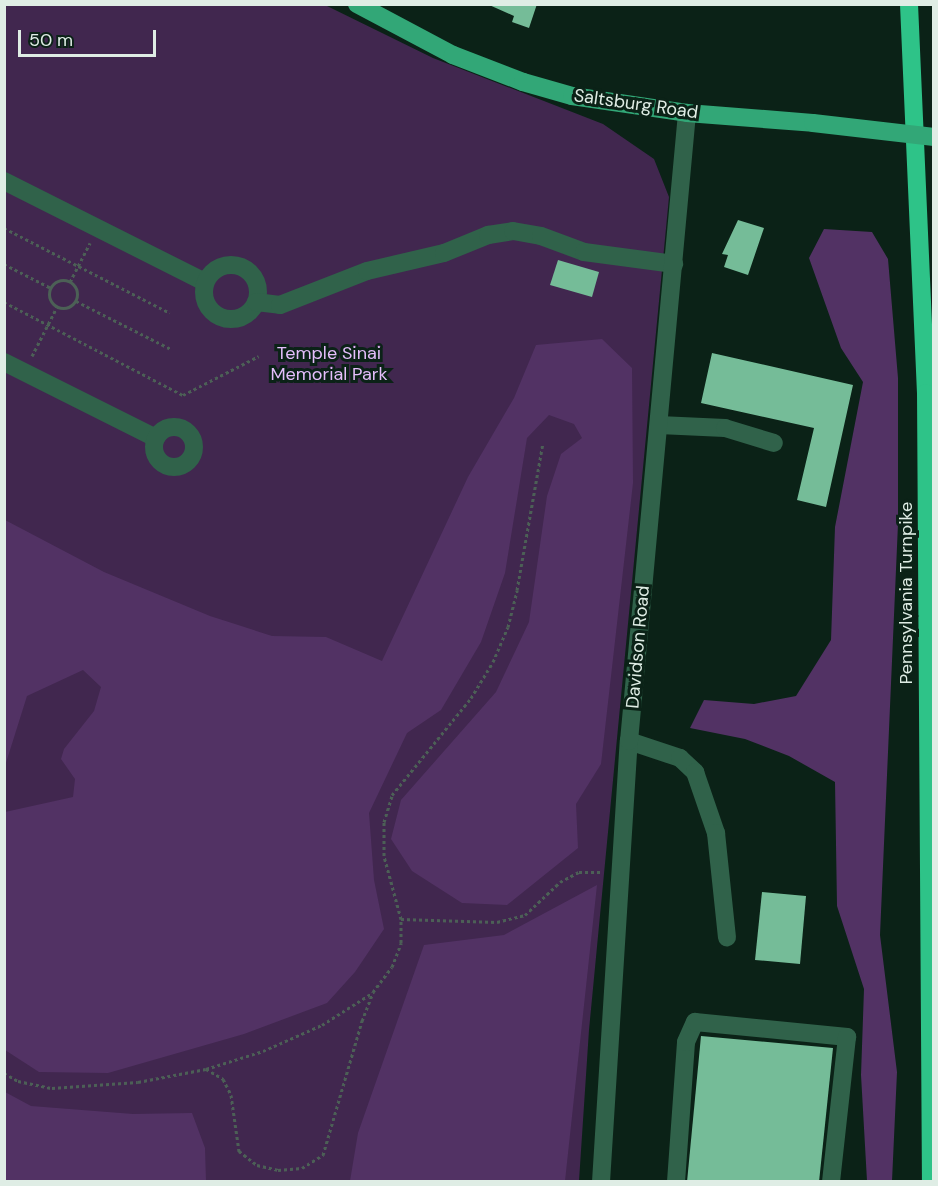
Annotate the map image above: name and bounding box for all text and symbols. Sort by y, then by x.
scale bar [21,18,159,56]
text: 50 m [29,28,73,52]
street label: Saltsburg Road [573,85,699,123]
park label: Temple Sinai Memorial Park [270,343,388,386]
street label: Pennsylvania Turnpike [895,502,917,684]
street label: Davidson Road [622,584,654,710]

